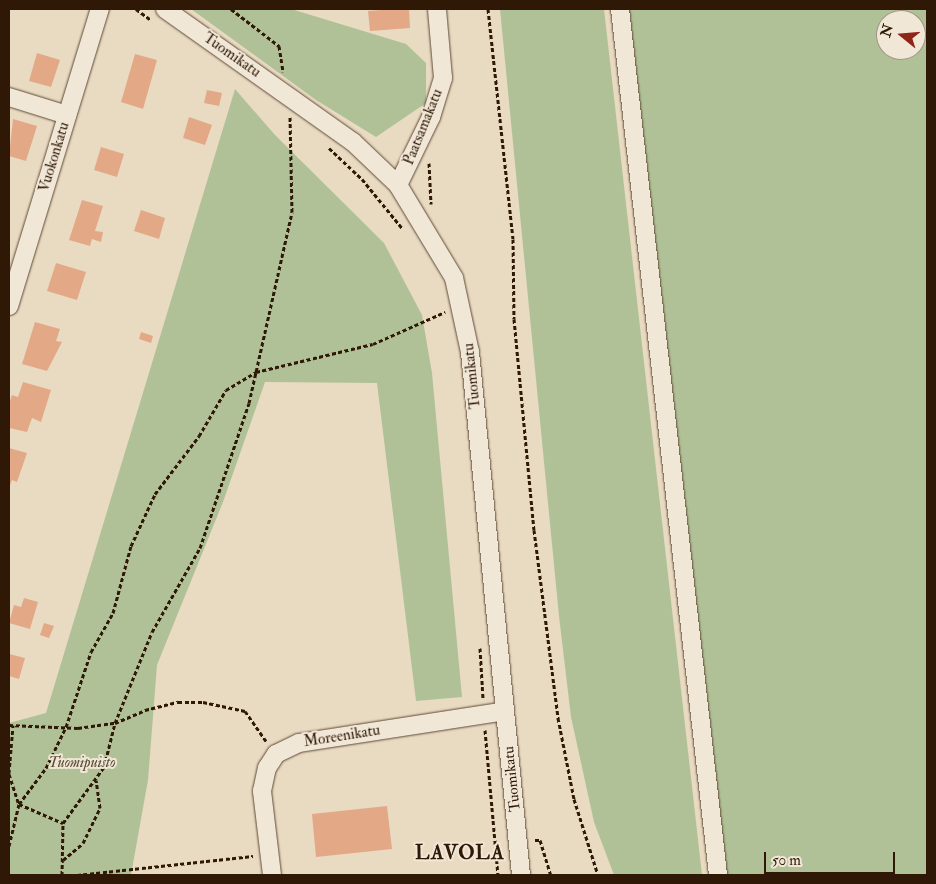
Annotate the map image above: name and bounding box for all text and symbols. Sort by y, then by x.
north arrow [876,10,926,60]
text: N [877,22,897,39]
street label: Tuomikatu [200,29,264,81]
street label: Paatsamakatu [400,86,446,168]
street label: Vuokonkatu [35,120,73,194]
street label: Tuomikatu [460,342,484,410]
street label: Moreenikatu [303,721,381,751]
street label: Tuomikatu [500,745,524,813]
park label: Tuomipuisto [48,754,116,772]
district label: LAVOLA [414,840,506,864]
scale bar [766,842,897,874]
text: 50 m [772,851,801,870]

